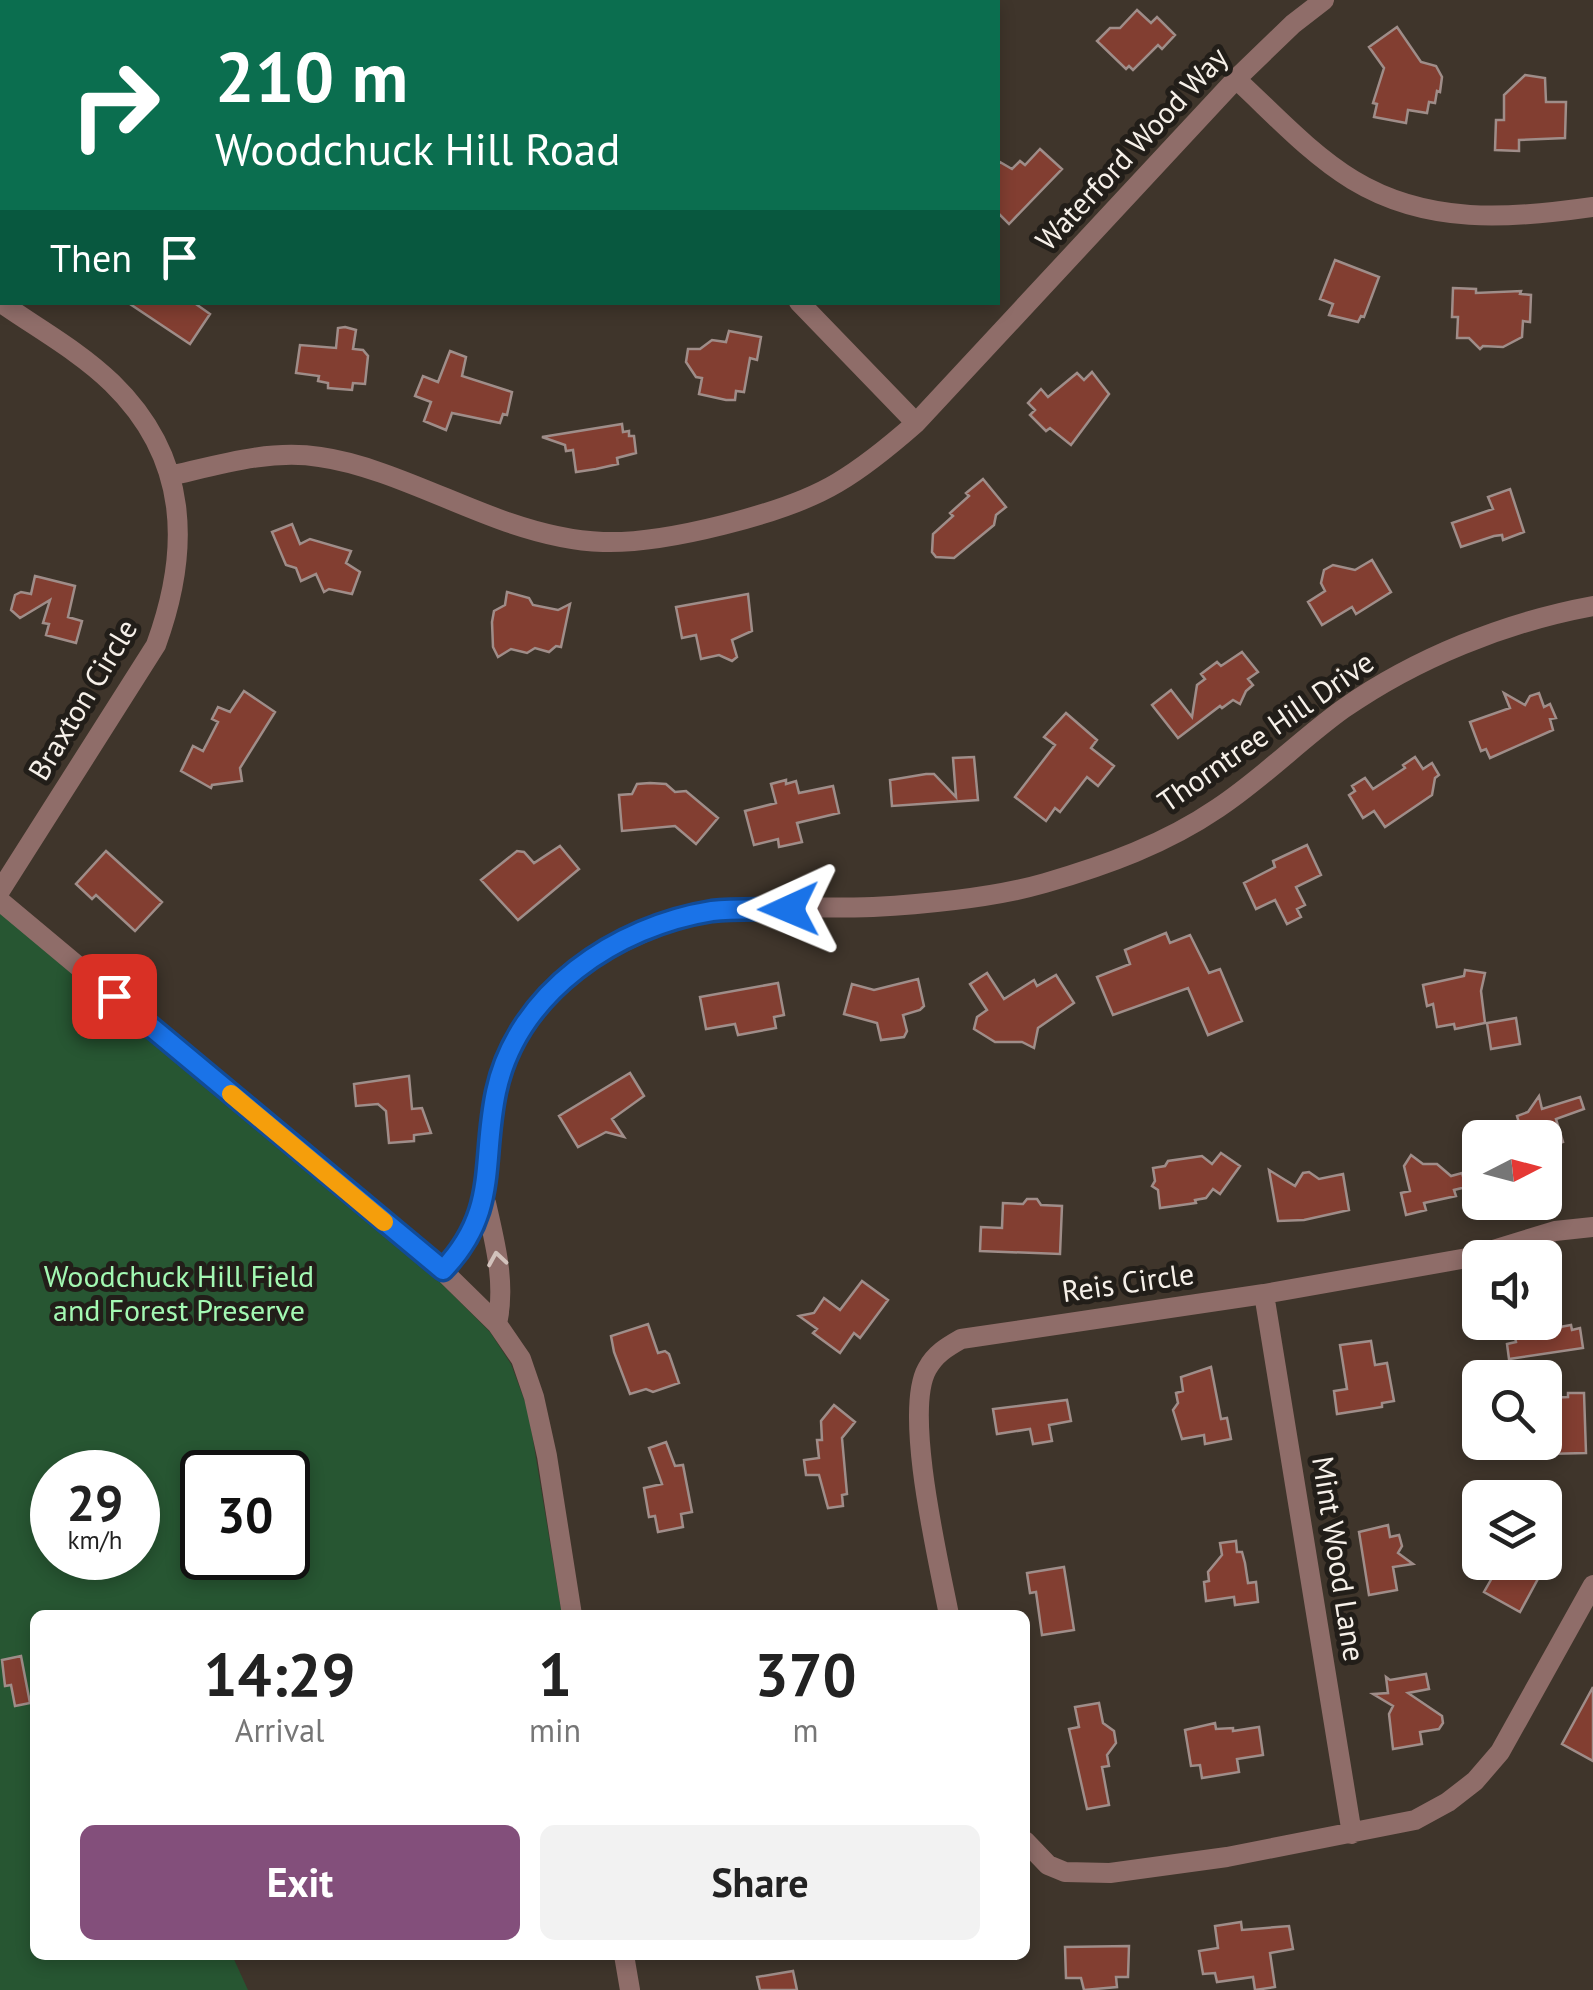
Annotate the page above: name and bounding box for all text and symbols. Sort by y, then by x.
text: 210 m [215,31,408,121]
street label: Waterford Wood Way [1026,38,1235,258]
icon: right [50,40,180,170]
text: Woodchuck Hill Road [215,119,620,177]
icon: arrive [152,230,207,285]
text: Then [50,233,132,282]
street label: Braxton Circle [18,611,145,787]
street label: Thorntree Hill Drive [1149,642,1381,820]
position arrow [737,857,841,961]
pin [72,954,157,1039]
icon: arrive [87,969,142,1024]
north arrow [1462,1120,1562,1220]
map controls [1462,1120,1562,1580]
button: sound [1462,1240,1562,1340]
one-way arrow [488,1250,509,1267]
street label: Reis Circle [1059,1253,1196,1310]
park label: Woodchuck Hill Field and Forest Preserve [44,1256,314,1329]
button: search [1462,1360,1562,1460]
speed limit sign: 30 [180,1450,310,1580]
street label: Mint Wood Lane [1304,1453,1375,1664]
text: 29 [67,1470,123,1535]
button: layers [1462,1480,1562,1580]
text: km/h [68,1524,122,1556]
text: 14:29 [203,1635,356,1713]
text: 1 [538,1635,572,1713]
text: 370 [755,1635,857,1713]
text: Arrival [235,1709,324,1751]
text: min [529,1709,581,1751]
text: m [793,1709,819,1751]
button: Exit [80,1825,520,1940]
button: Share [540,1825,980,1940]

